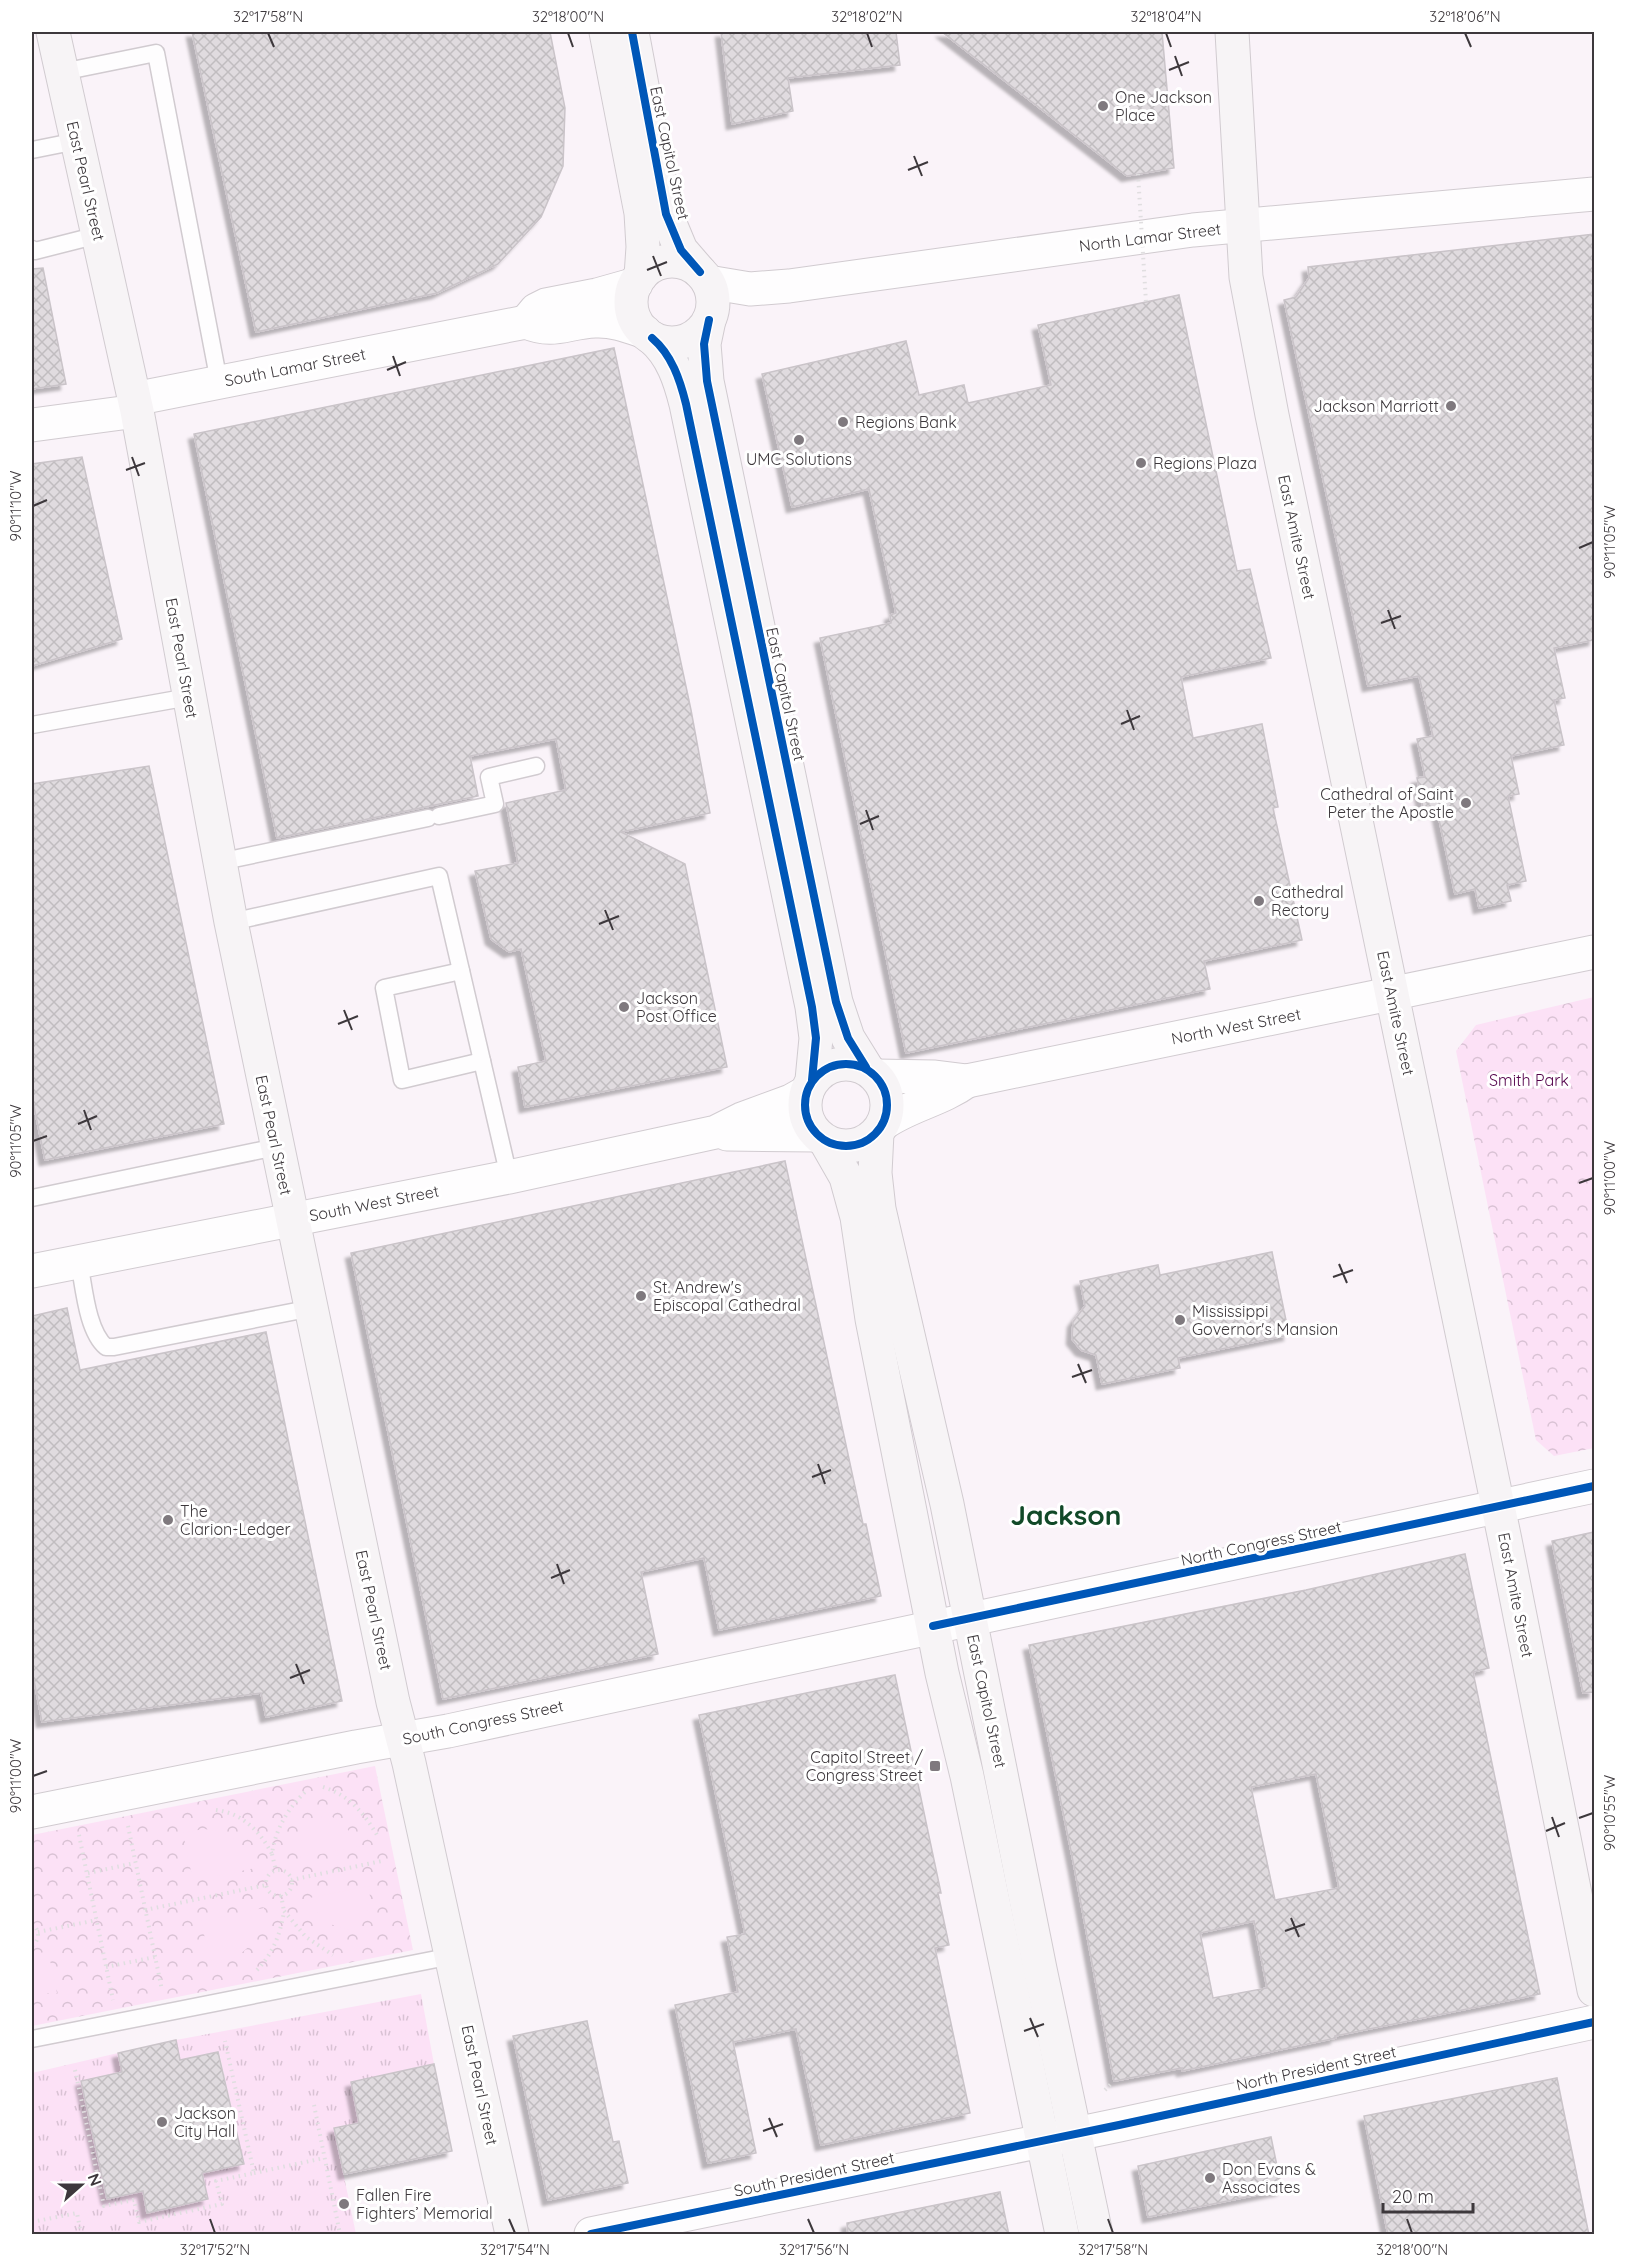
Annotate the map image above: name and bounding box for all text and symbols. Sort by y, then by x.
text: 32°17'58"N [233,7,303,26]
text: 32°18'00"N [532,7,604,26]
text: 32°18'02"N [831,7,903,26]
text: 32°18'04"N [1130,7,1202,26]
text: 32°18'06"N [1429,7,1501,26]
street label: East Capitol Street [646,84,694,222]
place label: One Jackson Place [1115,87,1212,125]
marker: One Jackson Place [1096,99,1110,113]
street label: East Pearl Street [63,119,109,243]
street label: North Lamar Street [1078,218,1222,256]
street label: South Lamar Street [223,344,367,390]
place label: Jackson Marriott [1313,396,1439,416]
marker: Jackson Marriott [1444,399,1458,413]
place label: Regions Bank [855,412,957,432]
marker: Regions Bank [836,415,850,429]
marker: UMC Solutions [792,433,806,447]
place label: UMC Solutions [746,449,852,469]
place label: Regions Plaza [1153,453,1257,473]
marker: Regions Plaza [1134,456,1148,470]
text: 90°11'10"W [6,470,25,541]
street label: East Amite Street [1274,473,1320,601]
text: 90°11'05"W [1600,505,1619,579]
street label: East Pearl Street [162,596,202,720]
street label: East Capitol Street [762,625,810,763]
place label: Cathedral of Saint Peter the Apostle [1320,784,1454,822]
marker: Cathedral of Saint Peter the Apostle [1459,796,1473,810]
place label: Cathedral Rectory [1271,882,1344,920]
marker: Cathedral Rectory [1252,894,1266,908]
street label: East Amite Street [1373,949,1419,1077]
place label: Jackson Post Office [636,988,717,1026]
marker: Jackson Post Office [617,1000,631,1014]
street label: North West Street [1169,1004,1303,1048]
park label: Smith Park [1489,1070,1569,1090]
street label: East Pearl Street [252,1073,296,1197]
text: 90°11'05"W [6,1104,25,1178]
text: 90°11'00"W [1600,1140,1619,1215]
street label: South West Street [307,1181,441,1225]
place label: St. Andrew's Episcopal Cathedral [653,1277,801,1315]
marker: St. Andrew's Episcopal Cathedral [634,1289,648,1303]
place label: Mississippi Governor's Mansion [1192,1301,1338,1339]
marker: Mississippi Governor's Mansion [1173,1313,1187,1327]
district label: Jackson [1010,1497,1122,1532]
place label: The Clarion-Ledger [180,1501,291,1539]
marker: The Clarion-Ledger [161,1513,175,1527]
street label: North Congress Street [1179,1516,1343,1570]
street label: East Amite Street [1494,1531,1538,1659]
street label: East Pearl Street [352,1548,396,1672]
street label: East Capitol Street [963,1632,1011,1770]
street label: South Congress Street [401,1695,565,1749]
text: 90°11'00"W [6,1738,25,1813]
place label: Capitol Street / Congress Street [806,1747,924,1785]
marker: Capitol Street / Congress Street [928,1759,942,1773]
text: 90°10'55"W [1600,1774,1619,1851]
street label: East Pearl Street [458,2023,502,2147]
street label: North President Street [1234,2041,1398,2095]
place label: Jackson City Hall [174,2103,236,2141]
marker: Jackson City Hall [155,2115,169,2129]
street label: South President Street [732,2147,896,2201]
north arrow [51,2155,111,2215]
place label: Don Evans & Associates [1222,2159,1316,2197]
text: N [84,2171,106,2189]
marker: Don Evans & Associates [1203,2171,1217,2185]
scale bar [1383,2176,1473,2214]
place label: Fallen Fire Fighters’ Memorial [356,2185,493,2223]
text: 20 m [1392,2185,1434,2208]
marker: Fallen Fire Fighters’ Memorial [337,2197,351,2211]
text: 32°17'52"N [180,2240,250,2259]
text: 32°17'54"N [480,2240,550,2259]
text: 32°17'56"N [779,2240,849,2259]
text: 32°17'58"N [1078,2240,1148,2259]
text: 32°18'00"N [1376,2240,1448,2259]

